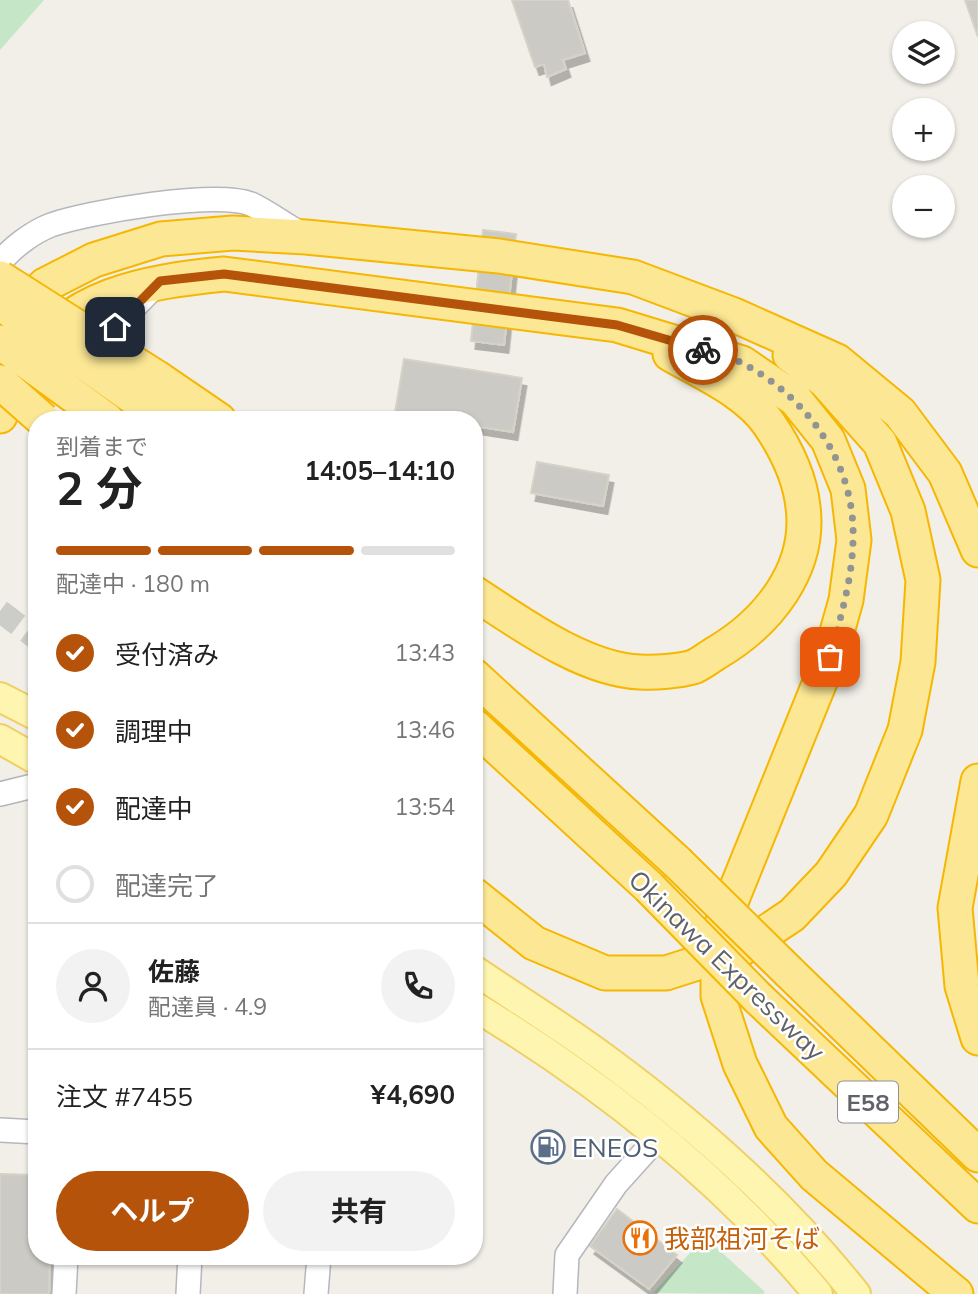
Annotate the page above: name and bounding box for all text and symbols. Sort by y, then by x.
map controls [892,21,955,238]
button: layers [892,21,955,84]
button: + [892,98,955,161]
button: − [892,175,955,238]
pin [85,297,145,357]
icon: home [96,308,134,346]
courier [668,315,738,385]
icon: bike [684,331,722,369]
text: 到着まで [56,432,148,461]
text: 14:05–14:10 [304,454,455,487]
text: 2 分 [56,459,142,517]
text: 配達中 · 180 m [56,569,210,598]
pin [800,627,860,687]
icon: check [56,634,94,672]
text: 受付済み [115,638,219,671]
text: 13:43 [395,638,455,667]
icon: bag [811,638,849,676]
icon: check [56,711,94,749]
text: 調理中 [115,715,193,748]
text: 13:46 [395,715,455,744]
icon: check [56,788,94,826]
text: 配達中 [115,792,193,825]
text: 13:54 [395,792,455,821]
street label: Okinawa Expressway [622,863,832,1067]
text: 配達完了 [115,869,219,902]
button: person [56,949,130,1023]
button: phone [381,949,455,1023]
text: 佐藤 [148,955,200,988]
text: 配達員 · 4.9 [148,992,267,1021]
text: ¥4,690 [371,1078,455,1111]
text: 注文 #7455 [56,1080,193,1113]
road number: E58 [838,1082,898,1122]
fuel station icon: ENEOS [529,1128,567,1166]
place label: ENEOS [572,1131,658,1164]
button: ヘルプ [56,1171,249,1251]
button: 共有 [263,1171,455,1251]
restaurant icon: 我部祖河そば [621,1219,659,1257]
place label: 我部祖河そば [664,1222,820,1255]

